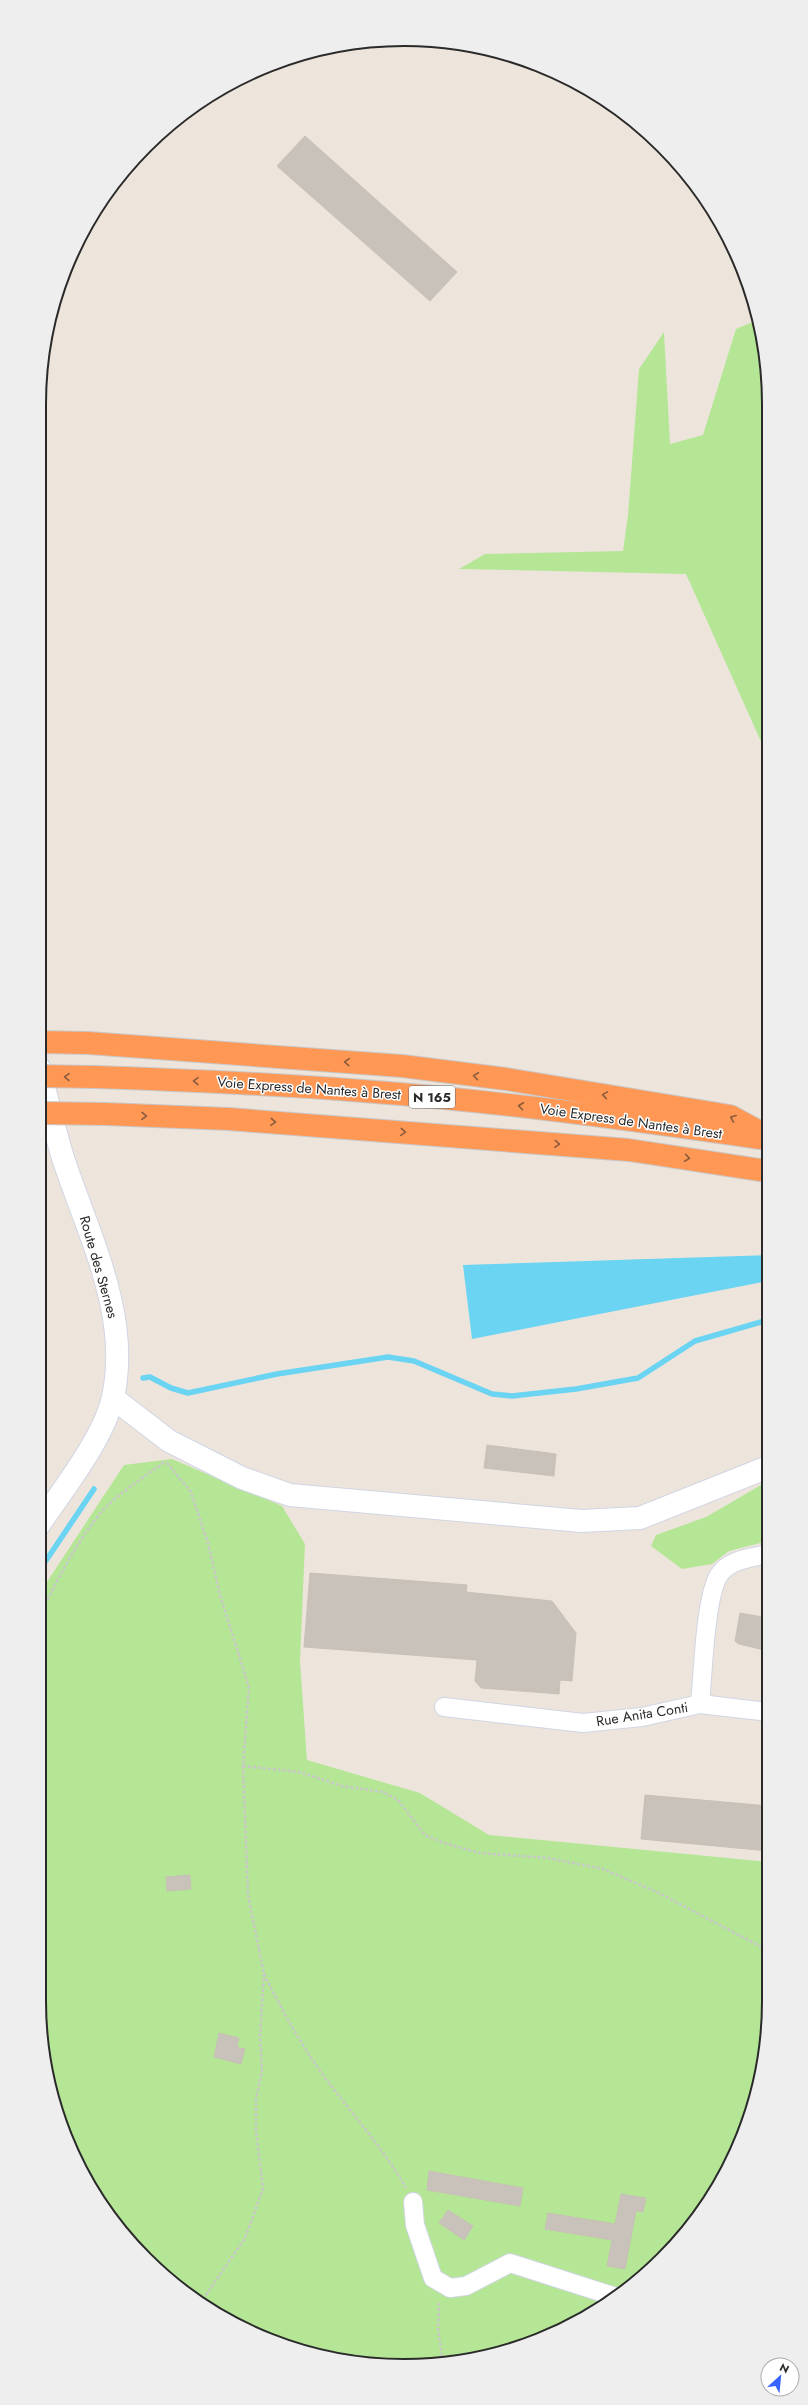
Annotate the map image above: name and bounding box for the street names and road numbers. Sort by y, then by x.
street label: Voie Express de Nantes à Brest [217,1072,402,1104]
road number: N 165 [409,1086,455,1108]
street label: Voie Express de Nantes à Brest [538,1098,724,1144]
street label: Route des Sternes [75,1213,123,1321]
street label: Rue Anita Conti [595,1697,689,1731]

